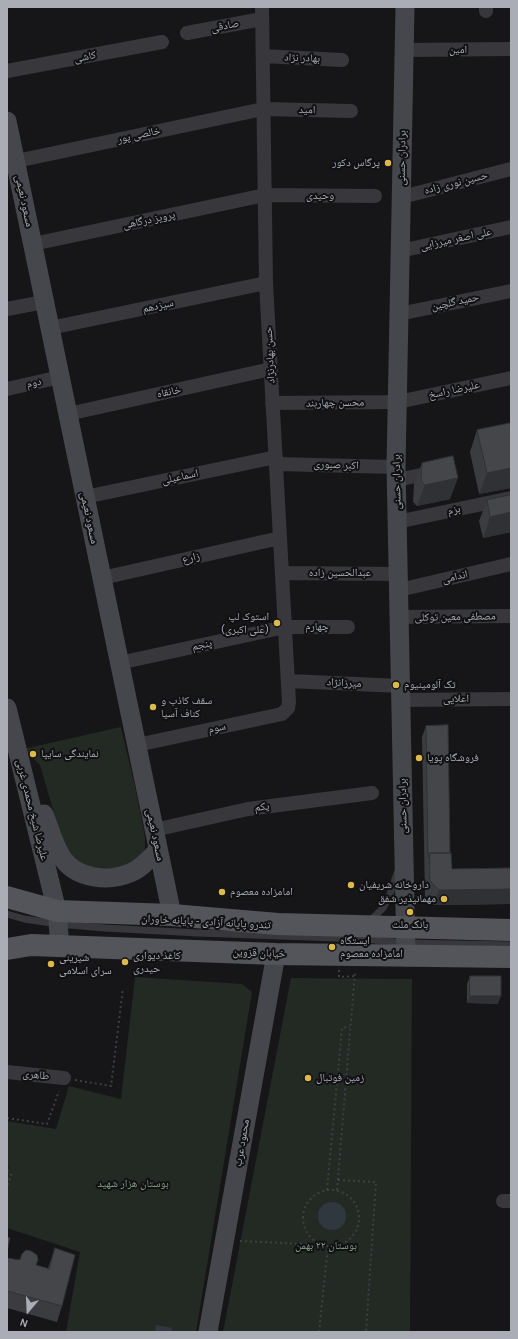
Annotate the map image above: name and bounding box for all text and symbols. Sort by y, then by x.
street label: صادقی [210,17,240,35]
street label: امین [449,43,467,57]
street label: کاشی [73,48,97,66]
street label: بهادر نژاد [284,51,320,65]
street label: امید [298,103,316,117]
street label: خالصی پور [116,124,162,146]
street label: برادران حسنی [395,130,409,186]
place label: پرگاس دکور [332,156,380,170]
marker: پرگاس دکور [383,158,393,168]
street label: حسین نوری زاده [423,169,489,197]
street label: مسعود نعیمی [12,174,36,228]
street label: وحیدی [306,189,334,203]
street label: پرویز درگاهی [121,208,177,232]
street label: علی اصغر میرزایی [419,225,493,253]
street label: حمید گلچین [430,291,480,313]
street label: سیزدهم [141,296,175,316]
street label: حسن بهادرنژاد [262,326,278,384]
street label: دوم [25,375,43,391]
street label: علیرضا راسخ [427,378,481,402]
street label: خانقاه [156,383,182,401]
street label: محسن چهاربند [306,396,364,410]
street label: برادران حسنی [390,454,404,510]
street label: اکبر صبوری [313,458,359,472]
street label: اسماعیلی [161,467,199,487]
street label: مسعود نعیمی [77,491,101,545]
street label: بزم [446,502,462,518]
street label: زارع [181,550,201,566]
street label: عبدالحسین زاده [309,566,371,580]
street label: اندامی [441,568,469,586]
place label: استوک لپ (علی اکبری) [221,610,269,636]
street label: مصطفی معین توکلی [414,610,496,624]
marker: استوک لپ (علی اکبری) [272,618,282,628]
street label: چهارم [305,620,329,634]
street label: پنجم [191,636,213,654]
street label: ميرزانژاد [326,675,362,691]
place label: تک آلومینیوم [404,678,456,692]
marker: تک آلومینیوم [391,680,401,690]
street label: اعلایی [443,692,469,706]
place label: سقف کاذب و کناف آسیا [161,694,212,720]
marker: سقف کاذب و کناف آسیا [148,702,158,712]
street label: سوم [207,720,227,736]
place label: نمایندگی سایپا [41,747,99,761]
marker: نمایندگی سایپا [28,749,38,759]
place label: فروشگاه پویا [427,751,479,765]
marker: فروشگاه پویا [414,753,424,763]
street label: علیرضا شیخ محمدی غربی [13,758,51,862]
street label: برادران حسنی [396,778,410,834]
street label: یکم [254,800,270,814]
street label: مسعود نعیمی [143,808,167,862]
place label: داروخانه شریفیان [359,878,429,892]
marker: داروخانه شریفیان [346,880,356,890]
place label: امامزاده معصوم [230,885,293,899]
marker: امامزاده معصوم [217,887,227,897]
place label: مهمانپذیر شفق [378,892,436,906]
marker: مهمانپذیر شفق [439,894,449,904]
marker: بانک ملت [405,907,415,917]
street label: تندرو پایانه آزادی - پایانه خاوران [141,912,271,932]
place label: بانک ملت [392,918,428,932]
place label: ایستگاه امامزاده معصوم [340,934,403,960]
marker: ایستگاه امامزاده معصوم [327,942,337,952]
street label: خیابان قزوین [232,945,286,961]
place label: کاغذ دیواری حیدری [133,949,181,975]
place label: شیرینی سرای اسلامی [59,951,112,977]
marker: کاغذ دیواری حیدری [120,957,130,967]
marker: شیرینی سرای اسلامی [46,959,56,969]
street label: طاهری [22,1067,50,1083]
place label: زمین فوتبال [316,1071,364,1085]
marker: زمین فوتبال [303,1073,313,1083]
street label: محمود عرب [231,1118,253,1168]
park label: بوستان هزار شهید [97,1177,169,1191]
park label: بوستان ۲۲ بهمن [295,1239,357,1253]
north arrow [8,1291,48,1331]
text: N [18,1315,30,1330]

